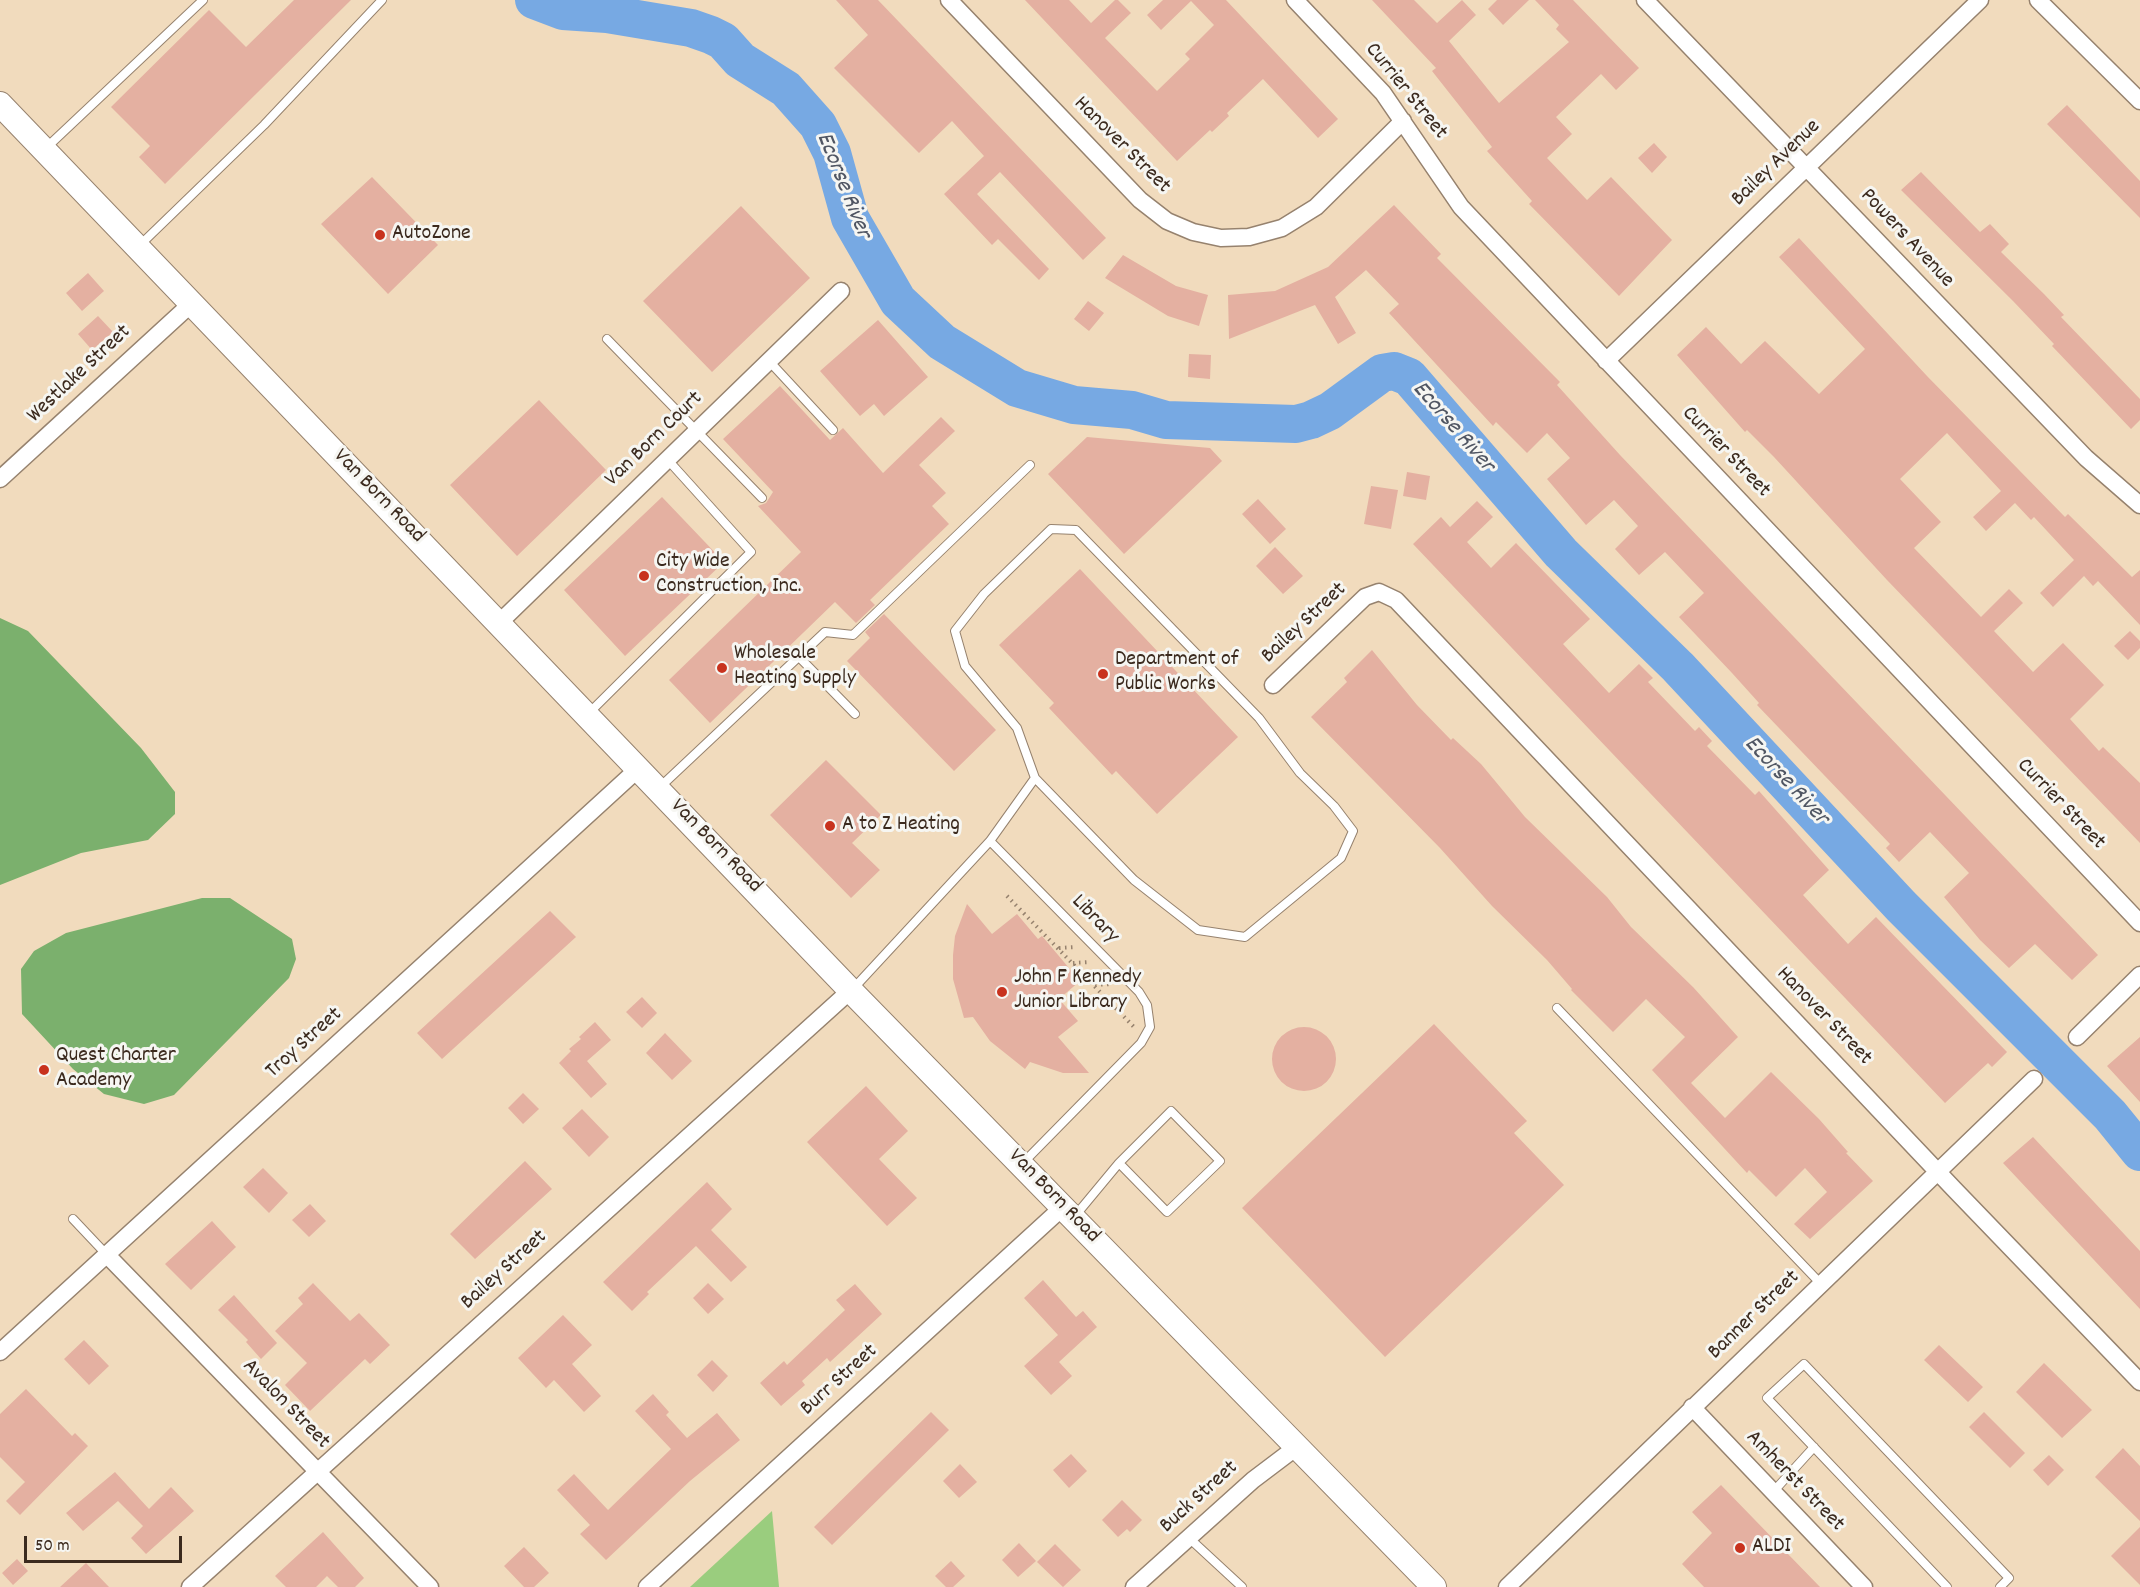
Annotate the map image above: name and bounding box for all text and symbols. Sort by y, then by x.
street label: Currier Street [1358,38,1452,146]
street label: Hanover Street [1067,92,1175,200]
street label: Bailey Avenue [1727,115,1827,213]
water label: Ecorse River [808,129,876,243]
street label: Powers Avenue [1853,184,1959,294]
place label: AutoZone [392,222,471,248]
marker: AutoZone [373,228,387,242]
street label: Westlake Street [23,320,137,430]
water label: Ecorse River [1404,376,1500,480]
street label: Van Born Court [600,387,710,493]
street label: Currier Street [1675,402,1775,504]
street label: Van Born Road [327,444,429,550]
place label: City Wide Construction, Inc. [656,550,801,602]
marker: City Wide Construction, Inc. [637,569,651,583]
street label: Bailey Street [1257,578,1353,670]
place label: Wholesale Heating Supply [734,642,856,694]
place label: Department of Public Works [1115,648,1238,700]
marker: Wholesale Heating Supply [715,661,729,675]
marker: Department of Public Works [1096,667,1110,681]
water label: Ecorse River [1736,731,1834,833]
street label: Currier Street [2010,754,2110,856]
street label: Van Born Road [664,794,766,900]
place label: A to Z Heating [842,813,960,839]
marker: A to Z Heating [823,819,837,833]
street label: Library [1064,890,1124,950]
street label: Hanover Street [1769,962,1877,1072]
place label: John F Kennedy Junior Library [1014,966,1141,1017]
marker: John F Kennedy Junior Library [995,985,1009,999]
street label: Troy Street [261,1003,349,1085]
place label: Quest Charter Academy [56,1044,176,1096]
marker: Quest Charter Academy [37,1063,51,1077]
street label: Van Born Road [1002,1144,1104,1250]
street label: Bailey Street [456,1225,554,1317]
street label: Banner Street [1704,1266,1806,1366]
street label: Burr Street [796,1339,884,1423]
street label: Avalon Street [235,1354,335,1456]
street label: Amherst Street [1739,1426,1849,1538]
street label: Buck Street [1155,1456,1245,1540]
scale bar [27,1524,184,1562]
text: 50 m [35,1534,70,1559]
place label: ALDI [1752,1535,1791,1561]
marker: ALDI [1733,1541,1747,1555]

